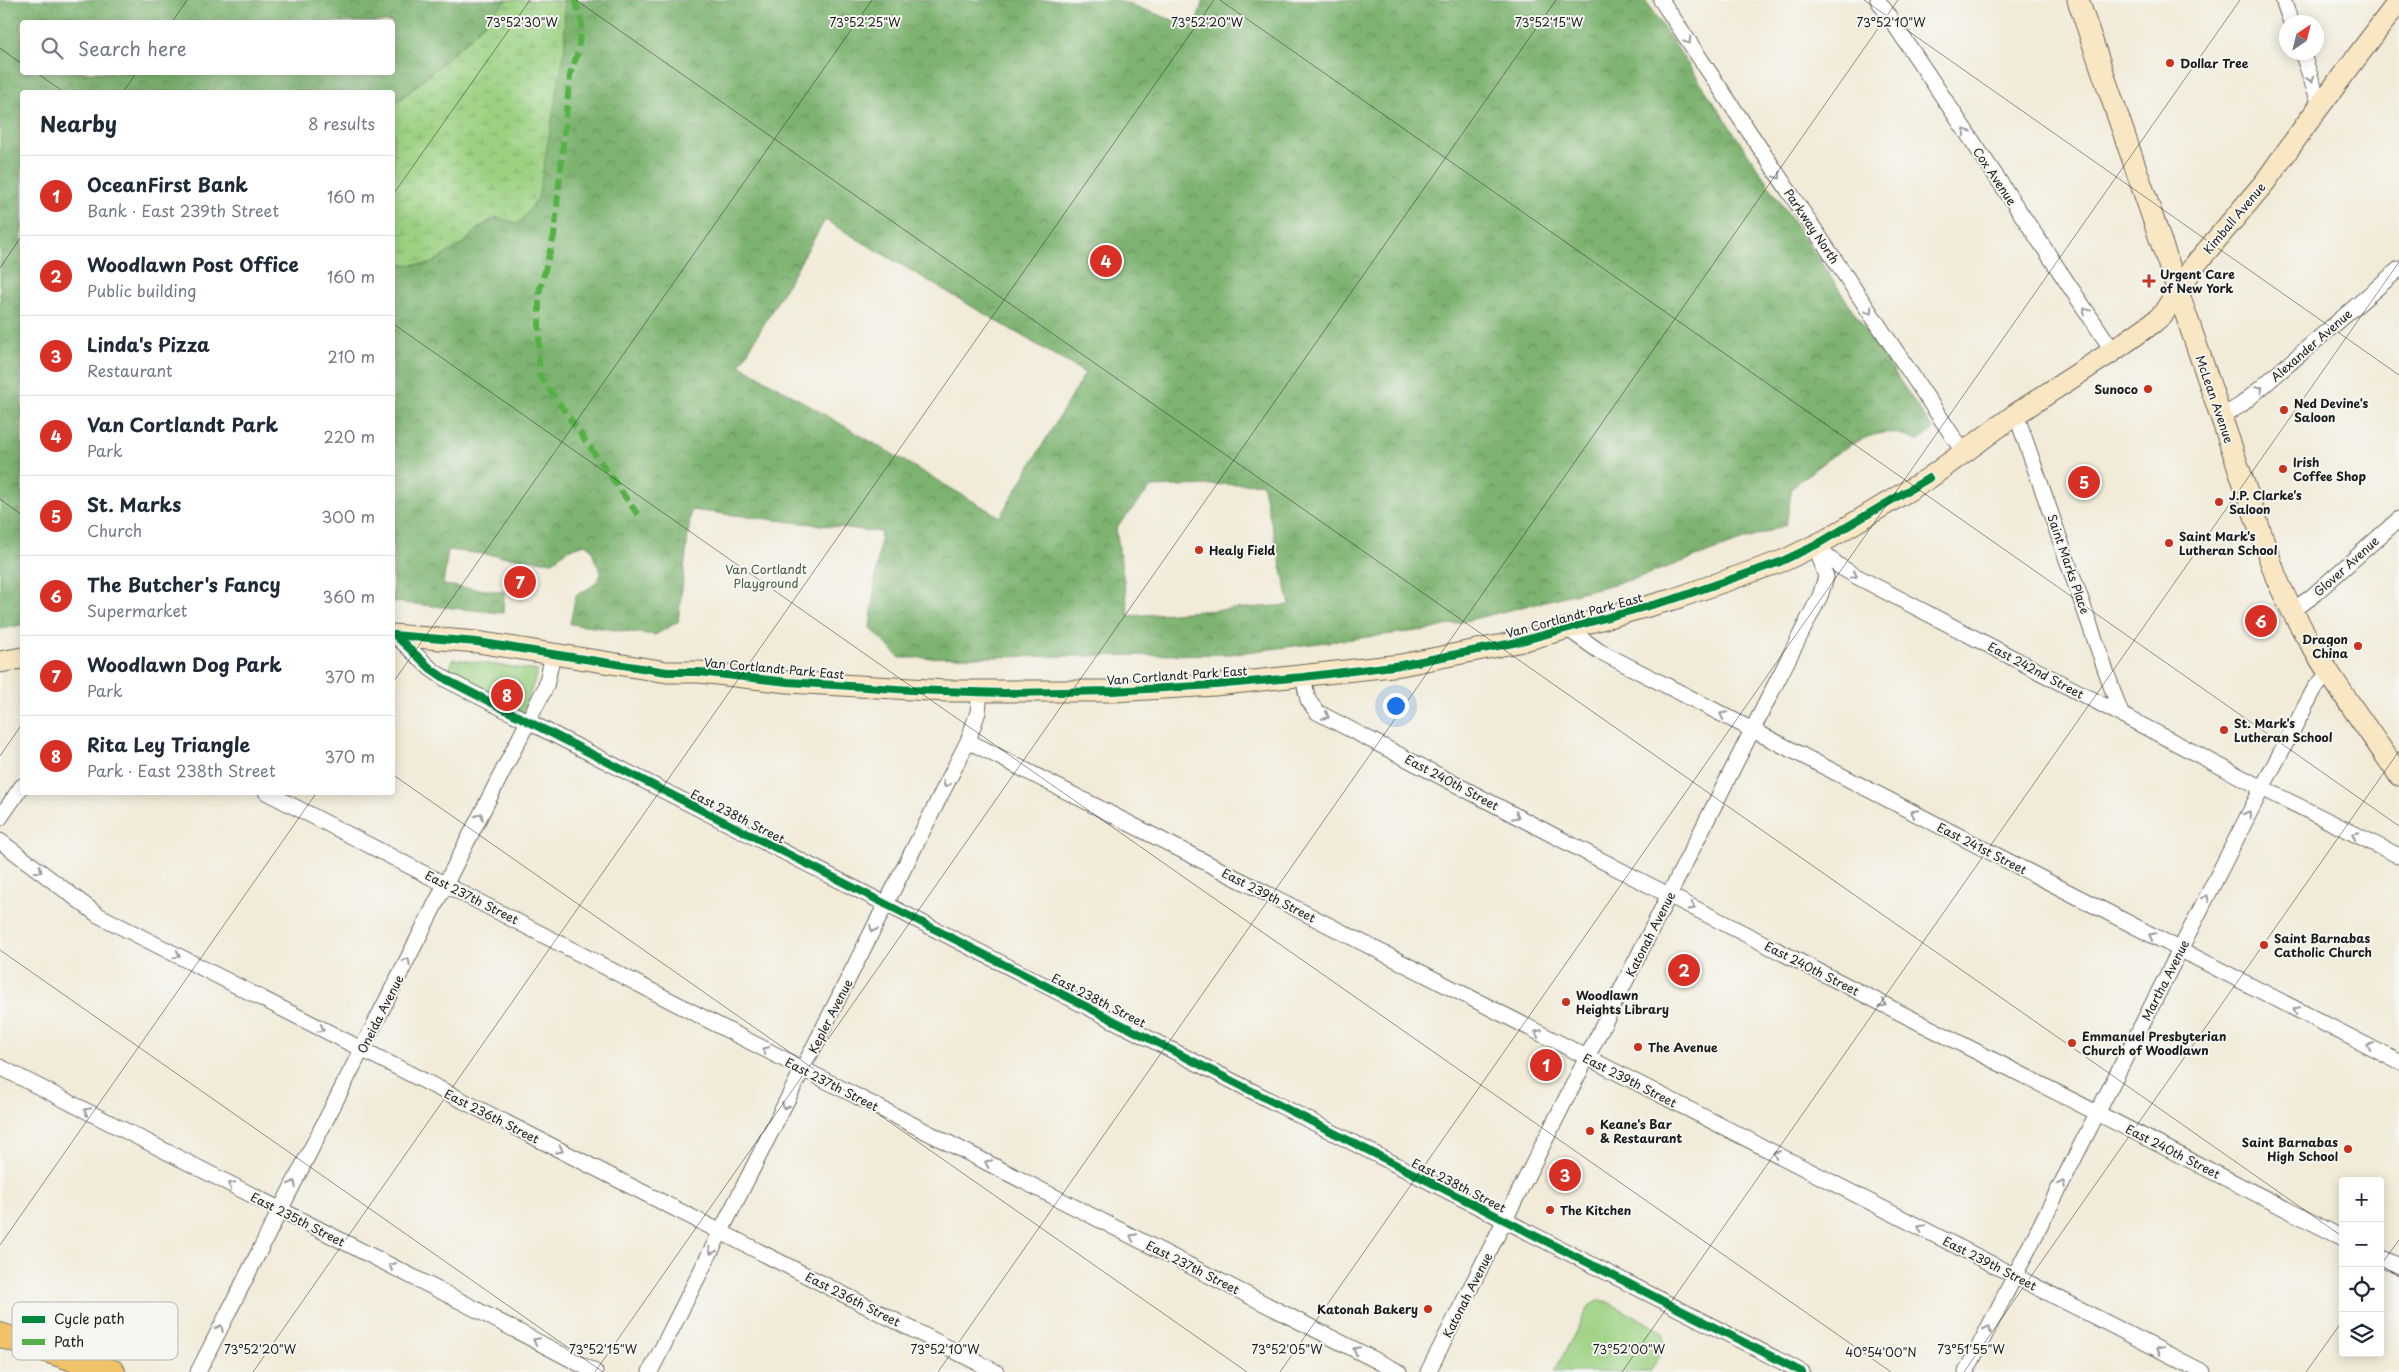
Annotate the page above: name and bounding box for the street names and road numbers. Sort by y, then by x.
street label: Cox Avenue [1969,143,2021,209]
street label: Kimball Avenue [2199,178,2270,258]
street label: Parkway North [1780,185,1844,267]
street label: Alexander Avenue [2266,304,2356,385]
street label: McLean Avenue [2192,353,2239,446]
street label: Saint Marks Place [2044,512,2094,616]
street label: Glover Avenue [2309,532,2383,600]
street label: Van Cortlandt Park East [1504,588,1645,642]
street label: East 242nd Street [1985,637,2087,703]
street label: Van Cortlandt Park East [703,653,845,683]
street label: Van Cortlandt Park East [1106,661,1248,689]
street label: East 240th Street [1402,750,1502,814]
street label: East 238th Street [688,784,788,848]
street label: East 241st Street [1934,818,2030,879]
street label: East 239th Street [1219,864,1319,926]
street label: East 237th Street [422,866,522,928]
street label: Katonah Avenue [1621,888,1679,980]
street label: East 240th Street [1762,936,1863,1000]
street label: Martha Avenue [2137,936,2193,1024]
street label: East 238th Street [1049,968,1149,1032]
street label: Oneida Avenue [352,971,408,1056]
street label: Kepler Avenue [804,975,857,1056]
street label: East 239th Street [1580,1049,1680,1111]
street label: East 237th Street [782,1053,882,1115]
street label: East 236th Street [442,1084,543,1148]
street label: East 240th Street [2123,1119,2224,1183]
street label: East 238th Street [1409,1153,1509,1217]
street label: East 235th Street [248,1187,348,1251]
street label: East 239th Street [1940,1232,2040,1294]
street label: East 237th Street [1143,1236,1243,1298]
street label: Katonah Avenue [1438,1249,1496,1341]
street label: East 236th Street [803,1267,904,1331]

